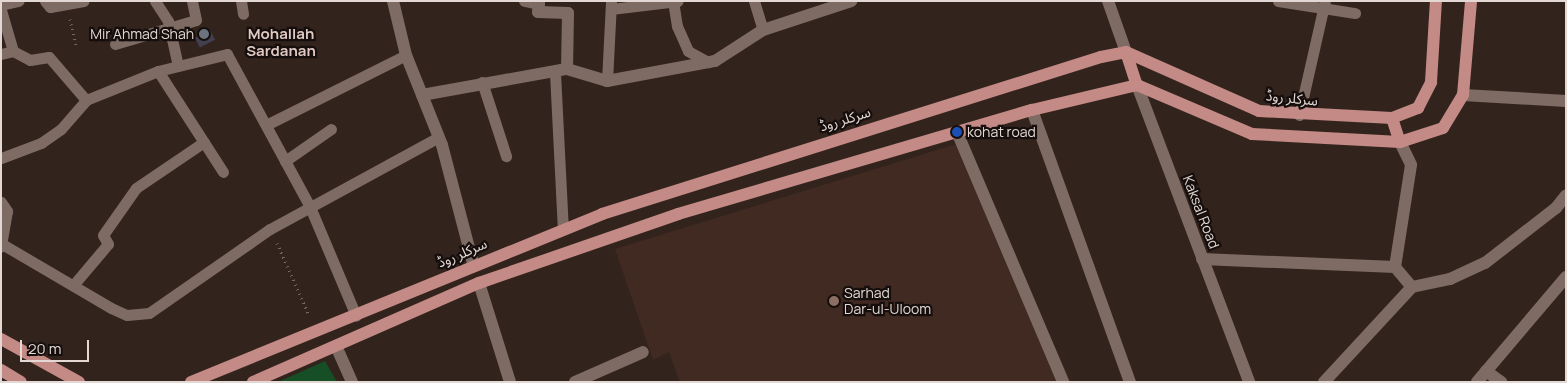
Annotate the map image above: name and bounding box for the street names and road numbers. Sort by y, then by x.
street label: سرکلر روڈ [1265,87,1319,109]
street label: سرکلر روڈ [818,103,872,135]
street label: Kaksal Road [1179,173,1223,251]
street label: سرکلر روڈ [435,235,489,271]

